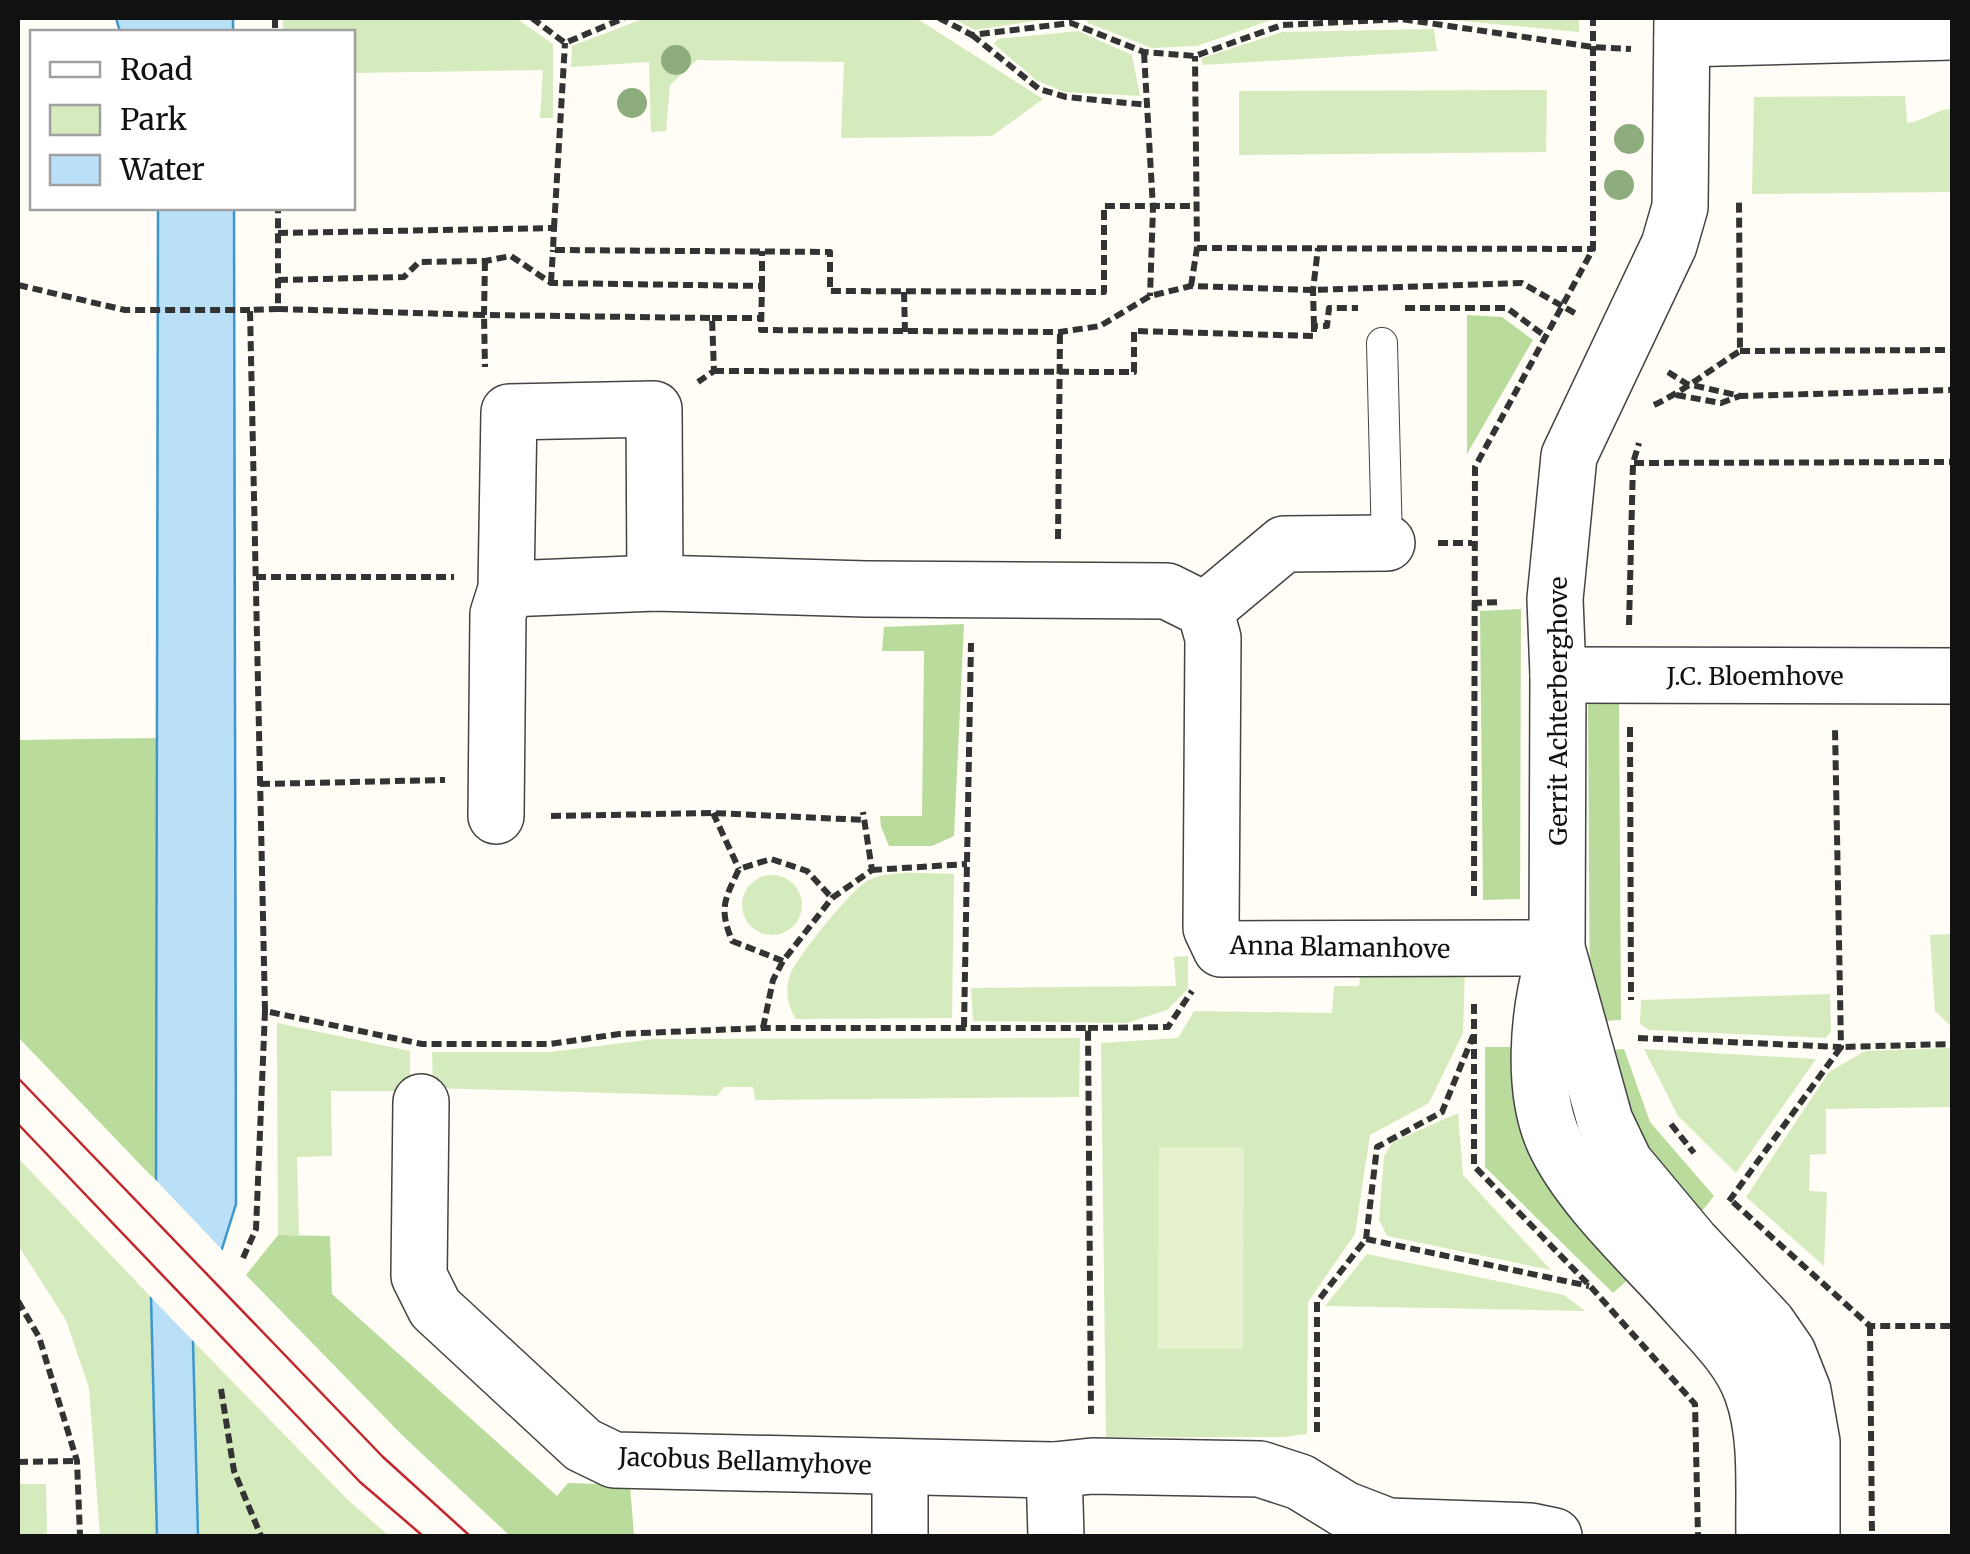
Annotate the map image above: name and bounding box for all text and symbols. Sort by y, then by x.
legend [30,30,355,210]
text: Road [120,50,193,88]
text: Park [120,100,187,138]
text: Water [119,150,205,188]
street label: Gerrit Achterberghove [1542,576,1574,846]
street label: J.C. Bloemhove [1665,660,1844,692]
street label: Anna Blamanhove [1228,929,1451,965]
street label: Jacobus Bellamyhove [617,1441,872,1481]

